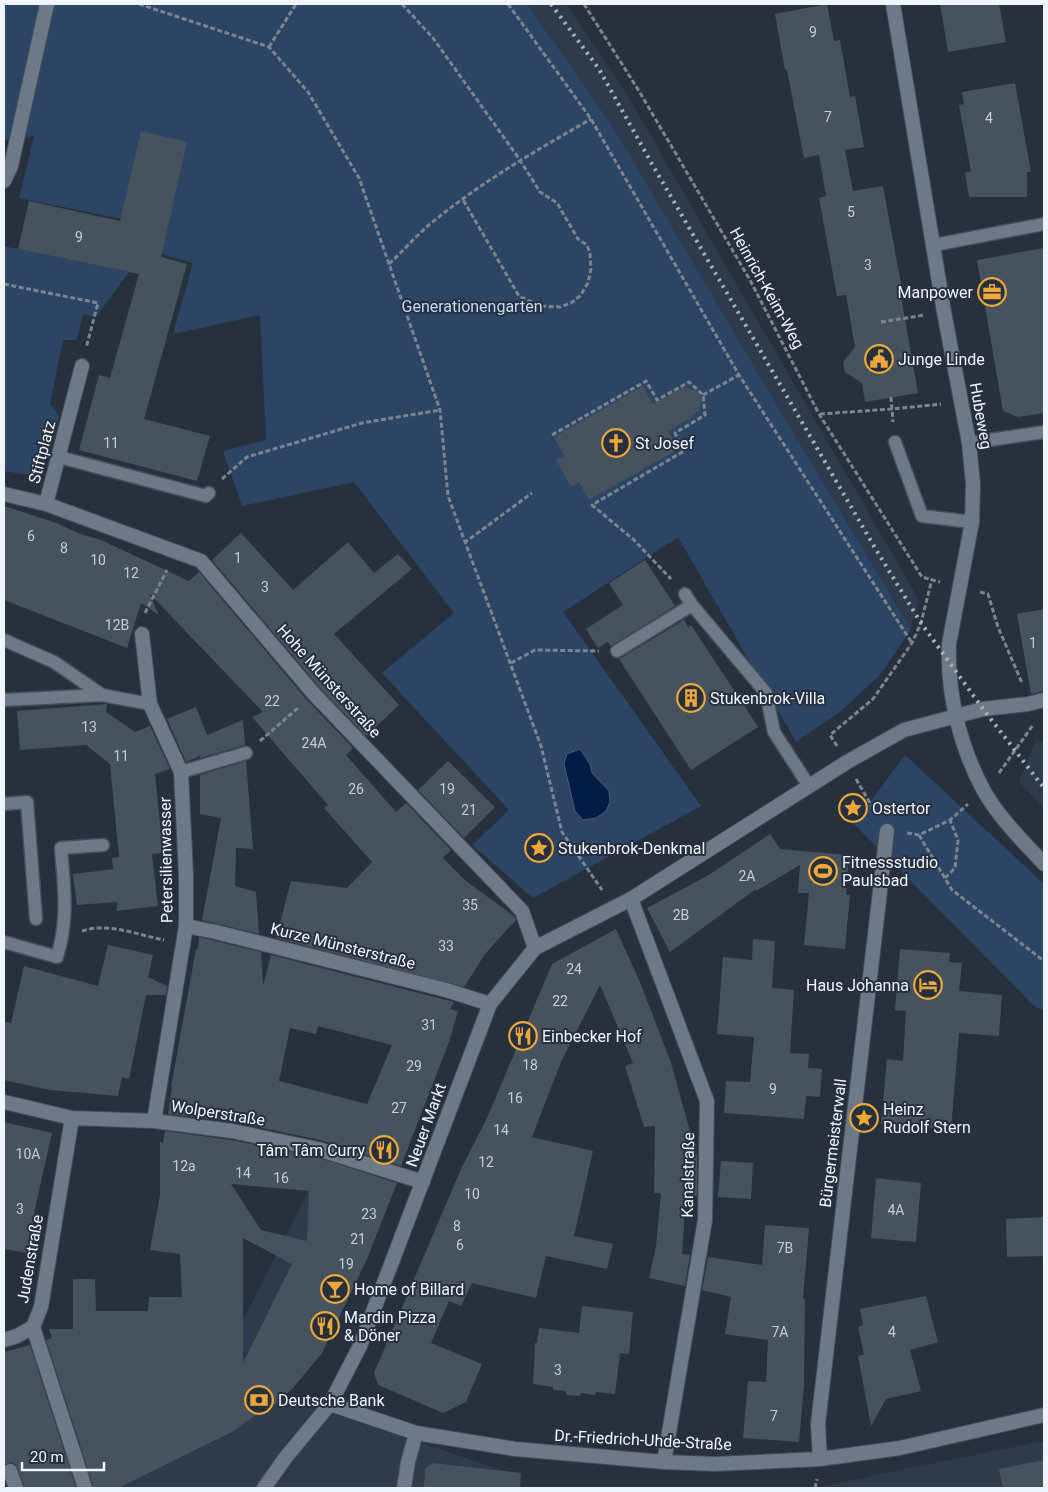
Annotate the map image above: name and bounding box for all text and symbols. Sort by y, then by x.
house number: 9 [809,24,817,40]
house number: 7 [824,109,832,125]
house number: 4 [985,110,993,126]
house number: 5 [847,204,855,220]
street label: Heinrich-Keim-Weg [726,224,808,352]
house number: 9 [75,229,83,245]
house number: 3 [864,257,872,273]
office icon: Manpower [977,277,1007,307]
place label: Manpower [897,283,974,302]
park label: Generationengarten [402,297,542,316]
public building icon: Junge Linde [864,344,894,374]
place label: Junge Linde [898,350,985,369]
street label: Hubeweg [966,381,996,451]
street label: Stiftplatz [25,418,59,485]
church icon: St Josef [601,428,631,458]
place label: St Josef [635,434,694,453]
house number: 11 [103,435,119,451]
house number: 6 [27,528,35,544]
house number: 8 [60,540,68,556]
house number: 1 [234,550,242,566]
house number: 10 [90,552,106,568]
house number: 12 [123,565,139,581]
house number: 3 [261,579,269,595]
house number: 12B [105,617,129,633]
street label: Hohe Münsterstraße [273,620,385,742]
house number: 1 [1029,635,1037,651]
building icon: Stukenbrok-Villa [676,683,706,713]
place label: Stukenbrok-Villa [710,689,825,708]
house number: 22 [264,693,280,709]
house number: 13 [81,719,97,735]
house number: 24A [302,735,326,751]
house number: 11 [113,748,129,764]
house number: 26 [348,781,364,797]
house number: 19 [439,781,455,797]
place icon: Ostertor [838,793,868,823]
street label: Petersilienwasser [155,796,177,923]
place label: Ostertor [872,799,931,818]
house number: 21 [461,802,477,818]
place icon: Stukenbrok-Denkmal [524,833,554,863]
place label: Stukenbrok-Denkmal [558,839,705,858]
place label: Fitnessstudio Paulsbad [842,853,938,890]
sports icon: Fitnessstudio Paulsbad [808,856,838,886]
house number: 2A [738,868,756,884]
house number: 35 [462,897,478,913]
house number: 2B [673,907,689,923]
street label: Kurze Münsterstraße [269,919,417,973]
house number: 33 [438,938,454,954]
house number: 24 [566,961,582,977]
hotel icon: Haus Johanna [913,970,943,1000]
place label: Haus Johanna [806,976,909,995]
house number: 22 [552,993,568,1009]
house number: 31 [421,1017,437,1033]
restaurant icon: Einbecker Hof [508,1021,538,1051]
place label: Einbecker Hof [542,1027,642,1046]
house number: 18 [522,1057,538,1073]
house number: 29 [406,1058,422,1074]
street label: Bürgermeisterwall [816,1078,850,1208]
street label: Neuer Markt [402,1080,450,1170]
house number: 9 [769,1081,777,1097]
house number: 16 [507,1090,523,1106]
street label: Wolperstraße [170,1096,266,1130]
house number: 27 [391,1100,407,1116]
place label: Heinz Rudolf Stern [883,1100,971,1137]
place icon: Heinz Rudolf Stern [849,1103,879,1133]
house number: 14 [493,1122,509,1138]
street label: Kanalstraße [678,1132,698,1218]
restaurant icon: Tâm Tâm Curry [369,1135,399,1165]
place label: Tâm Tâm Curry [257,1141,365,1160]
house number: 10A [16,1146,40,1162]
house number: 12 [478,1154,494,1170]
house number: 12a [172,1158,196,1174]
house number: 14 [235,1165,251,1181]
house number: 16 [273,1170,289,1186]
house number: 10 [464,1186,480,1202]
house number: 3 [16,1201,24,1217]
house number: 4A [887,1202,905,1218]
house number: 23 [361,1206,377,1222]
street label: Judenstraße [13,1213,47,1305]
house number: 8 [453,1218,461,1234]
house number: 21 [350,1231,366,1247]
house number: 6 [456,1237,464,1253]
house number: 7B [777,1240,793,1256]
house number: 19 [338,1256,354,1272]
bar icon: Home of Billard [320,1274,350,1304]
place label: Home of Billard [354,1280,464,1299]
place label: Mardin Pizza & Döner [344,1308,436,1345]
restaurant icon: Mardin Pizza & Döner [310,1311,340,1341]
house number: 7A [771,1324,789,1340]
house number: 4 [888,1324,896,1340]
house number: 3 [554,1362,562,1378]
bank icon: Deutsche Bank [244,1385,274,1415]
place label: Deutsche Bank [278,1391,385,1410]
house number: 7 [770,1408,778,1424]
street label: Dr.-Friedrich-Uhde-Straße [554,1426,732,1454]
scale bar [22,1440,105,1472]
text: 20 m [30,1448,64,1466]

